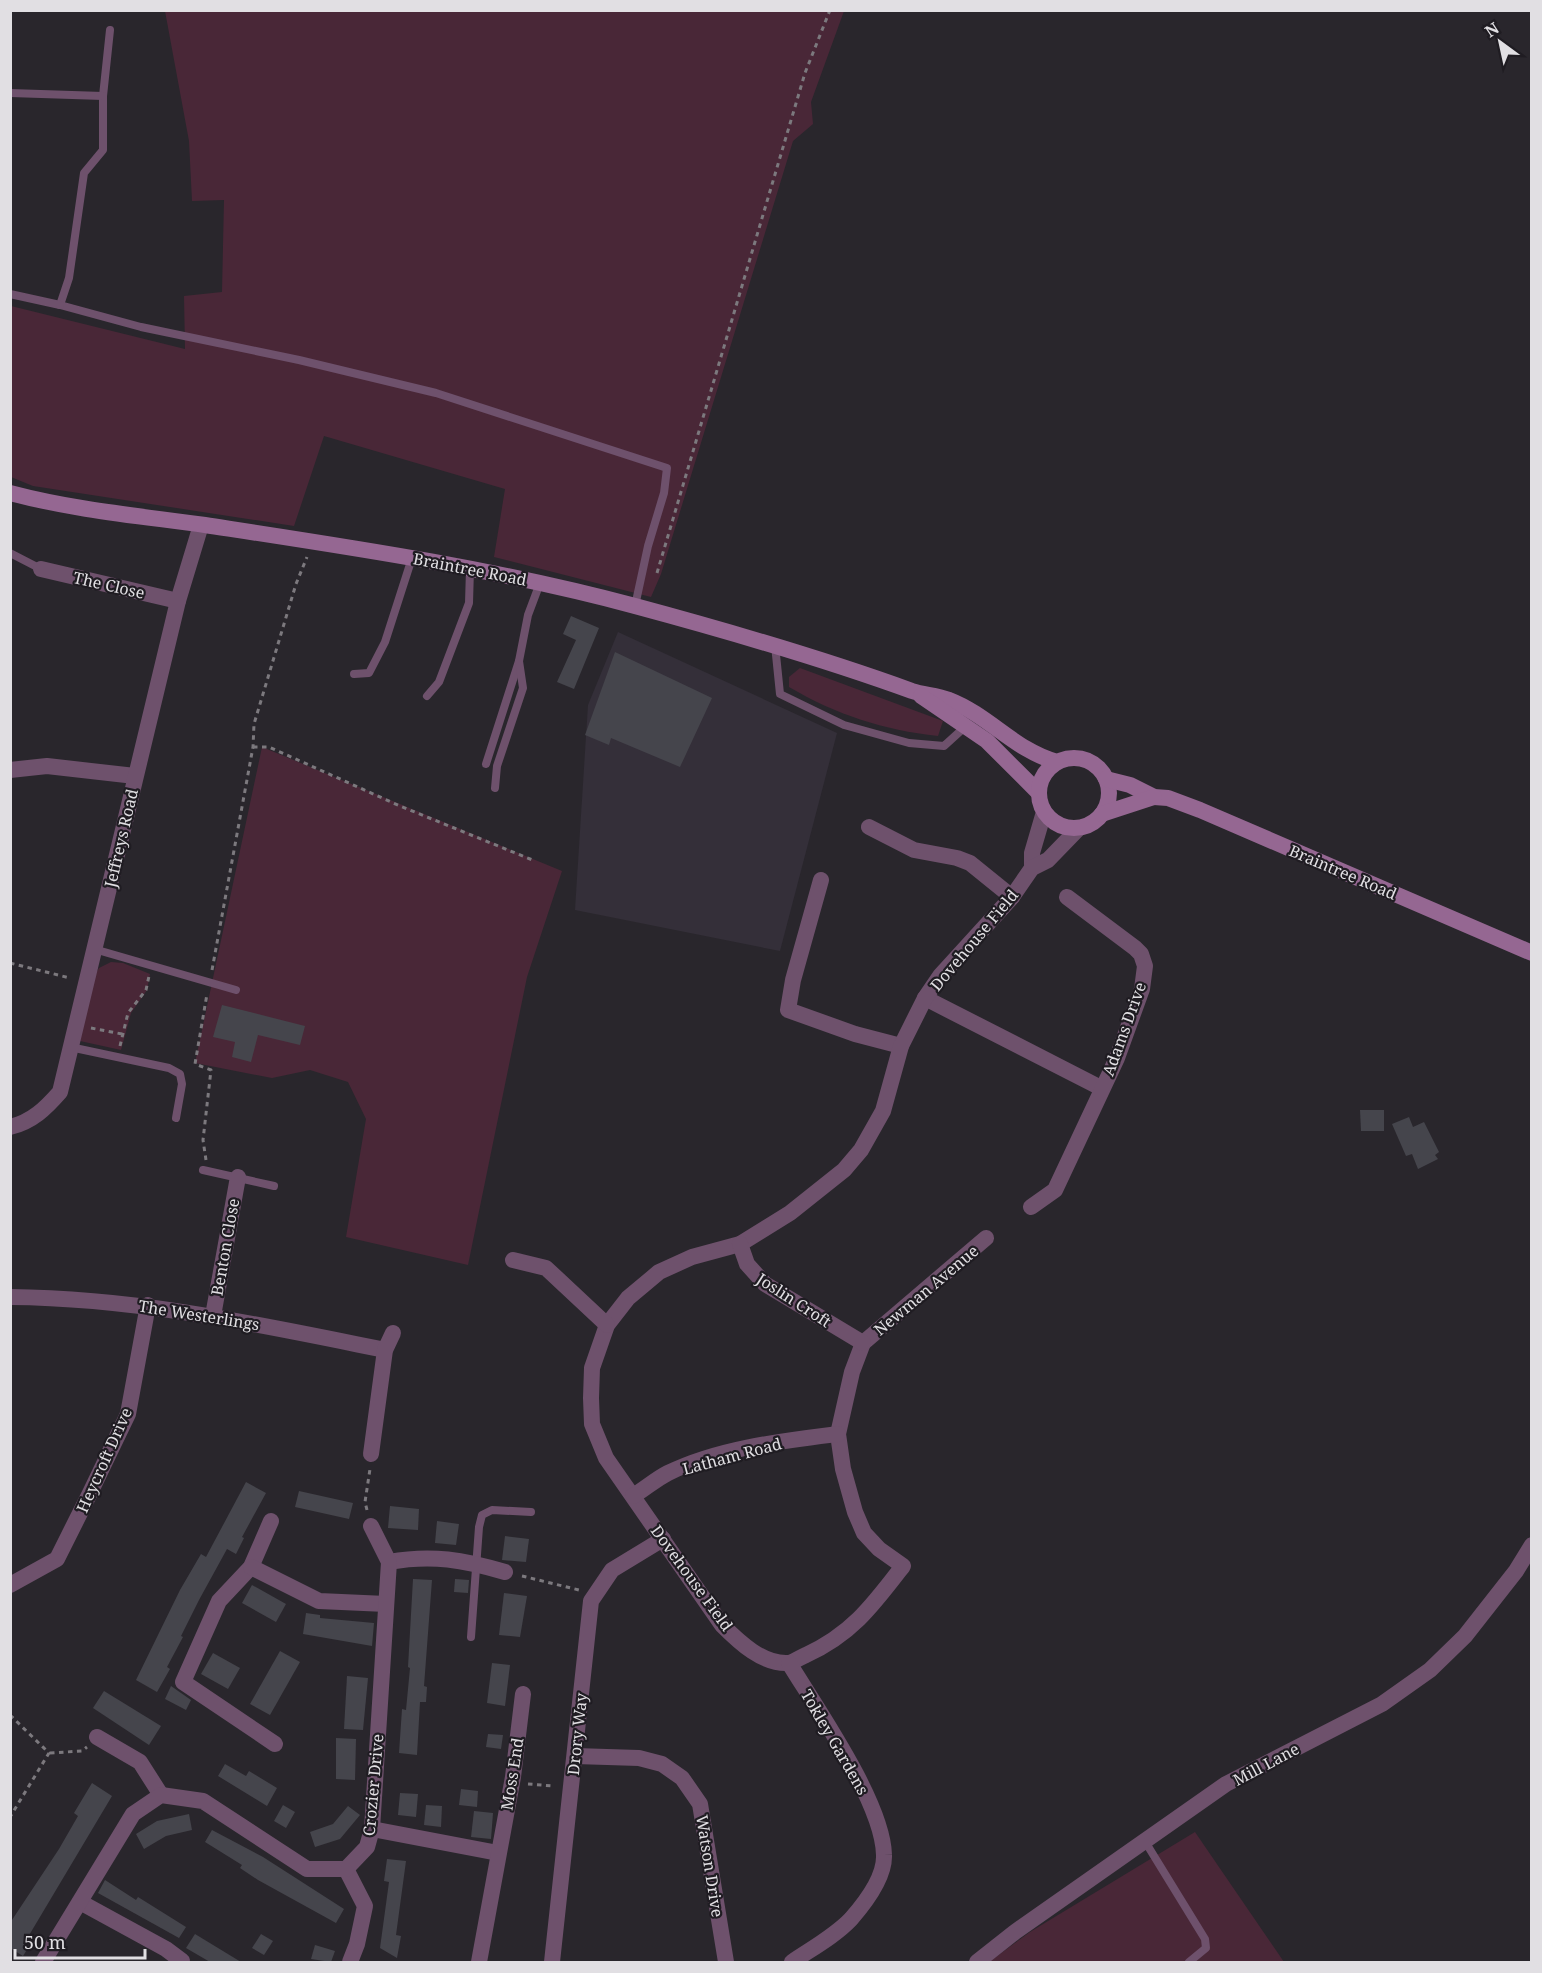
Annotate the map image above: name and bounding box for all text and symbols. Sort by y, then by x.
north arrow [1470,12,1530,72]
text: N [1481,17,1503,42]
street label: Braintree Road [411,547,529,591]
street label: The Close [71,566,147,604]
street label: Jeffreys Road [99,786,143,891]
street label: Braintree Road [1286,839,1400,905]
street label: Dovehouse Field [925,885,1023,995]
street label: Adams Drive [1097,979,1151,1079]
street label: Benton Close [206,1197,244,1297]
street label: Newman Avenue [869,1240,983,1340]
street label: Joslin Croft [752,1267,836,1333]
street label: The Westerlings [137,1295,261,1335]
street label: Heycroft Drive [71,1404,137,1516]
street label: Latham Road [680,1432,784,1480]
street label: Dovehouse Field [646,1521,738,1636]
street label: Tokley Gardens [796,1685,874,1799]
street label: Drory Way [562,1691,592,1776]
street label: Crozier Drive [358,1733,388,1837]
street label: Moss End [495,1736,529,1812]
street label: Mill Lane [1229,1737,1303,1791]
street label: Watson Drive [691,1813,729,1919]
scale bar [15,1922,146,1960]
text: 50 m [24,1930,66,1954]

